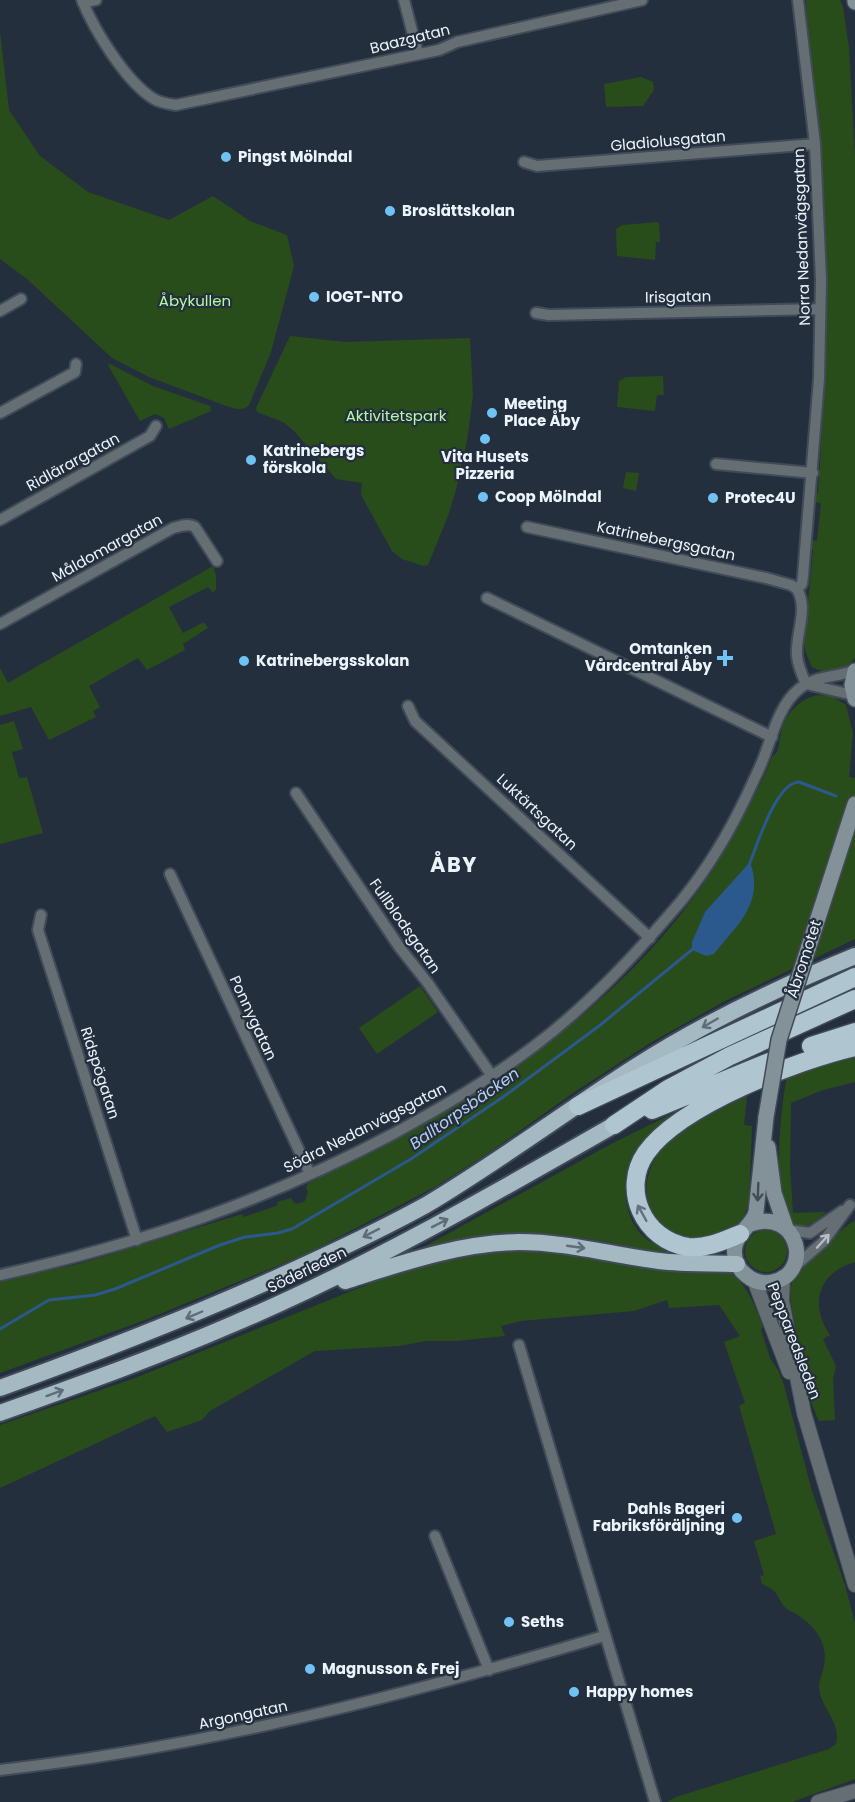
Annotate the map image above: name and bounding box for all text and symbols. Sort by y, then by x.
street label: Baazgatan [368,18,452,59]
street label: Gladiolusgatan [609,125,726,156]
place label: Pingst Mölndal [238,146,352,167]
street label: Norra Nedanvägsgatan [788,148,815,326]
marker: Pingst Mölndal [219,150,233,164]
place label: Broslättskolan [402,200,515,221]
marker: Broslättskolan [383,204,397,218]
street label: Irisgatan [645,285,711,308]
place label: IOGT-NTO [326,286,403,307]
park label: Åbykullen [159,290,231,311]
marker: IOGT-NTO [307,290,321,304]
place label: Meeting Place Åby [504,393,581,431]
park label: Aktivitetspark [346,405,447,426]
marker: Meeting Place Åby [485,406,499,420]
street label: Ridlärargatan [22,427,123,496]
marker: Vita Husets Pizzeria [478,432,492,446]
place label: Katrinebergs förskola [263,440,364,478]
place label: Vita Husets Pizzeria [441,446,529,484]
marker: Katrinebergs förskola [244,453,258,467]
place label: Coop Mölndal [495,486,602,507]
place label: Protec4U [725,487,795,508]
marker: Coop Mölndal [476,490,490,504]
marker: Protec4U [706,491,720,505]
street label: Måldomargatan [48,509,166,587]
street label: Katrinebergsgatan [595,516,737,565]
place label: Omtanken Vårdcentral Åby [585,638,713,676]
marker: Omtanken Vårdcentral Åby [716,649,734,667]
place label: Katrinebergsskolan [256,650,409,671]
marker: Katrinebergsskolan [237,654,251,668]
street label: Luktärtsgatan [492,769,582,855]
district label: ÅBY [430,850,478,879]
street label: Fullblodsgatan [365,874,446,977]
street label: Åbromotet [781,917,826,1000]
street label: Ponnygatan [225,972,282,1064]
one-way arrow [701,1017,718,1029]
street label: Ridspögatan [76,1024,125,1122]
water label: Balltorpsbäcken [405,1062,524,1155]
street label: Södra Nedanvägsgatan [280,1077,450,1178]
one-way arrow [752,1182,764,1202]
one-way arrow [636,1204,647,1222]
one-way arrow [431,1217,448,1229]
one-way arrow [363,1228,381,1239]
one-way arrow [816,1233,830,1248]
street label: Söderleden [264,1241,350,1298]
one-way arrow [566,1242,585,1253]
street label: Pepparedsleden [763,1279,826,1402]
one-way arrow [185,1310,203,1321]
one-way arrow [45,1387,64,1398]
place label: Dahls Bageri Fabriksföräljning [593,1498,725,1536]
marker: Dahls Bageri Fabriksföräljning [730,1511,744,1525]
place label: Seths [521,1611,564,1632]
marker: Seths [502,1615,516,1629]
place label: Magnusson & Frej [322,1658,459,1679]
marker: Magnusson & Frej [303,1662,317,1676]
place label: Happy homes [586,1681,693,1702]
marker: Happy homes [567,1685,581,1699]
street label: Argongatan [196,1695,289,1734]

